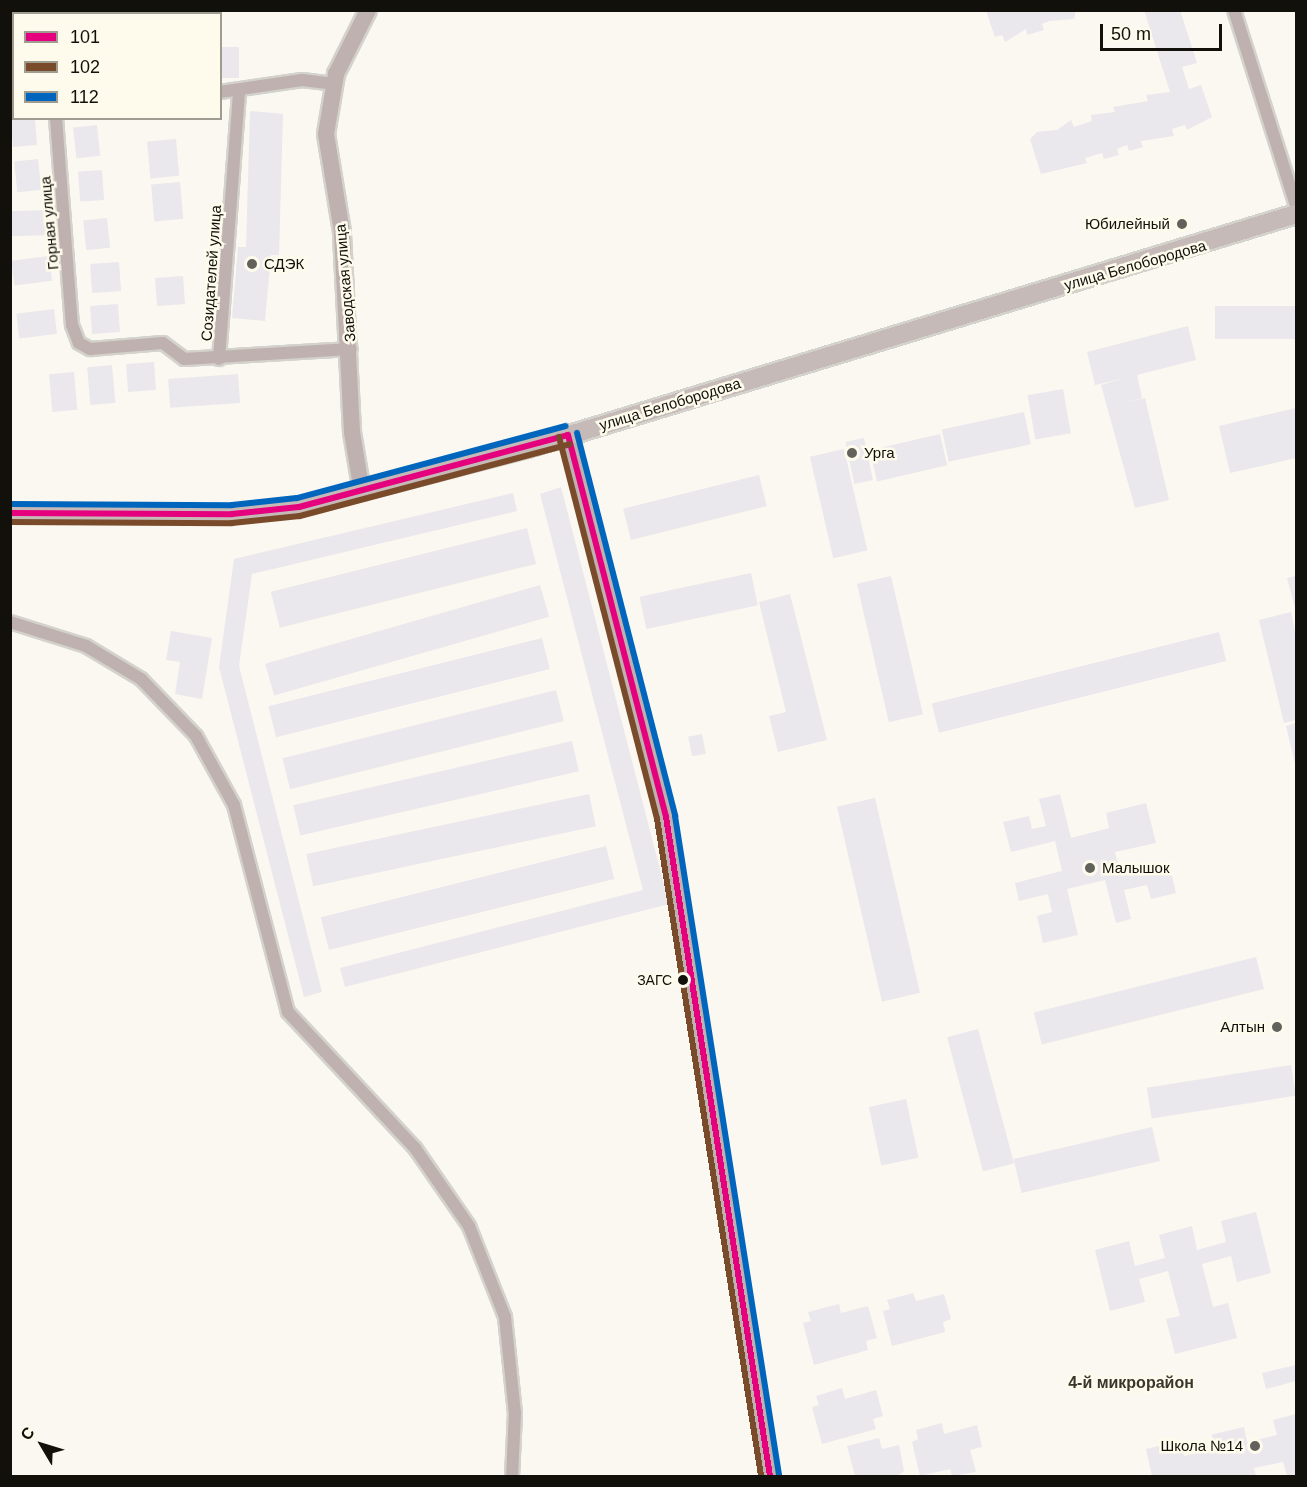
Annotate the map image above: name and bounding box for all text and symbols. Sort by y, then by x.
legend [12,12,222,120]
scale bar [1103,12,1224,50]
text: 50 m [1111,24,1151,44]
text: 101 [70,27,100,47]
text: 102 [70,57,100,77]
text: 112 [70,87,99,107]
street label: Горная улица [36,175,62,271]
street label: Созидателей улица [197,204,225,342]
place label: Юбилейный [1085,215,1170,233]
marker: Юбилейный [1175,217,1189,231]
street label: Заводская улица [331,223,359,343]
street label: улица Белобородова [1062,236,1208,294]
place label: СДЭК [264,255,304,273]
marker: СДЭК [245,257,259,271]
street label: улица Белобородова [597,374,743,434]
place label: Урга [864,444,895,462]
marker: Урга [845,446,859,460]
place label: Малышок [1102,859,1169,877]
marker: Малышок [1083,861,1097,875]
place label: ЗАГС [637,972,672,988]
marker: ЗАГС [677,974,689,986]
place label: Алтын [1220,1018,1265,1036]
marker: Алтын [1270,1020,1284,1034]
district label: 4-й микрорайон [1068,1373,1194,1393]
north arrow [12,1415,72,1475]
text: С [17,1424,38,1443]
place label: Школа №14 [1160,1437,1243,1455]
marker: Школа №14 [1248,1439,1262,1453]

